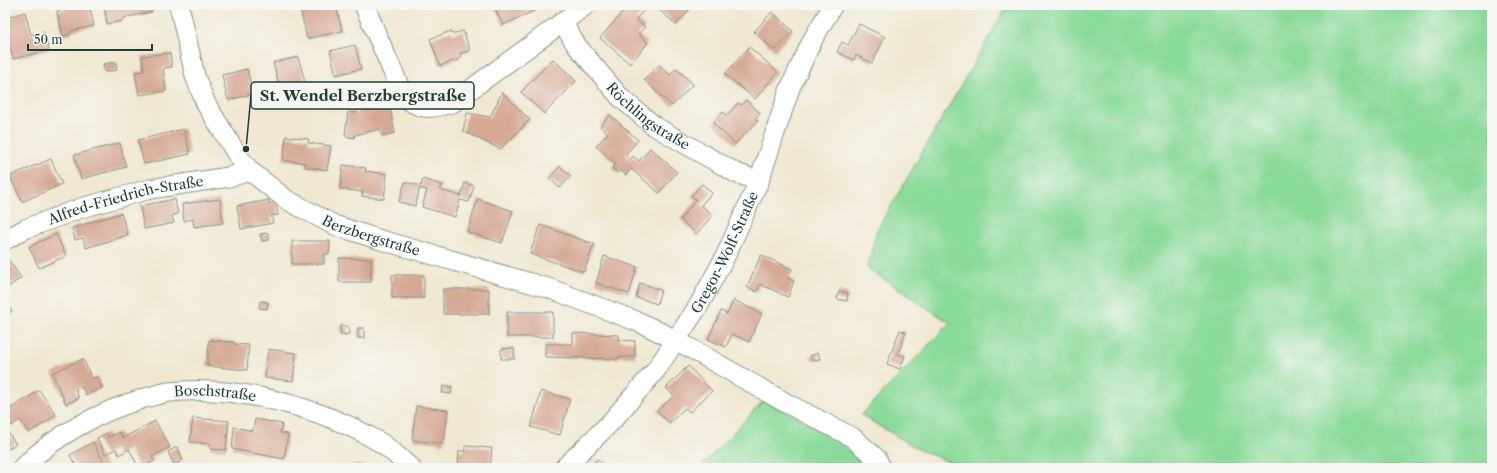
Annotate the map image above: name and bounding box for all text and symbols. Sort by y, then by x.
scale bar [28,26,152,52]
text: 50 m [34,32,63,47]
street label: Röchlingstraße [602,78,693,154]
callout: St. Wendel Berzbergstraße [251,82,474,109]
text: St. Wendel Berzbergstraße [260,86,466,105]
street label: Alfred-Friedrich-Straße [44,172,205,229]
street label: Gregor-Wolf-Straße [687,188,762,317]
street label: Berzbergstraße [319,211,422,260]
street label: Boschstraße [173,381,258,405]

